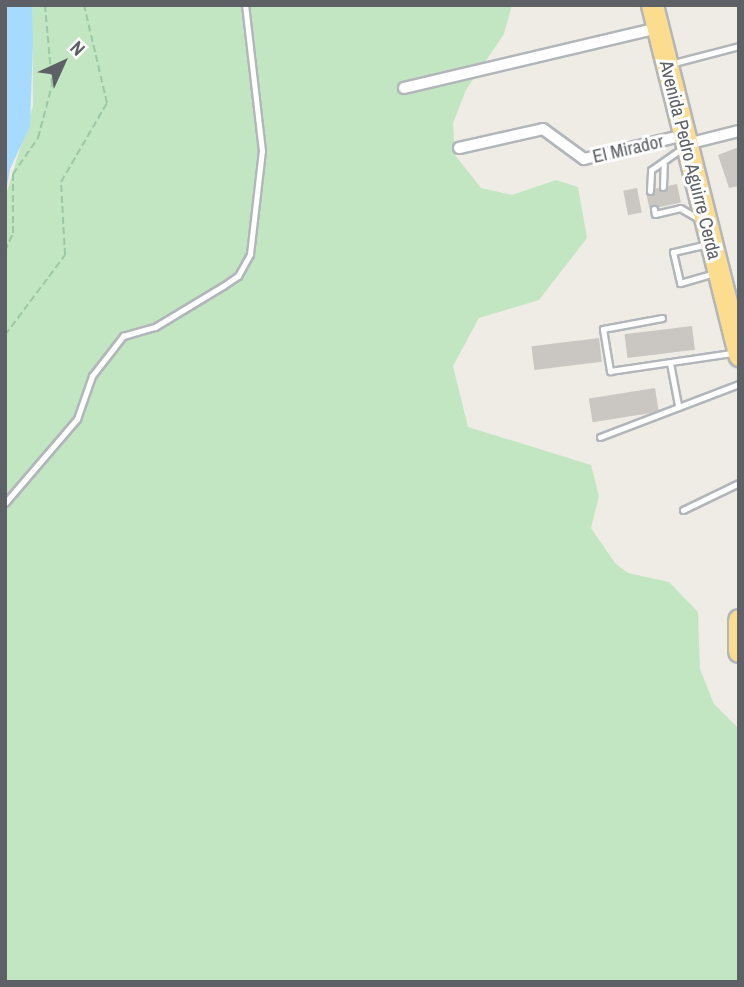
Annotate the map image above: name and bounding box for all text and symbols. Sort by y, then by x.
north arrow [28,28,98,98]
text: N [65,35,91,61]
street label: Avenida Pedro Aguirre Cerda [654,58,726,262]
street label: El Mirador [590,130,666,168]

